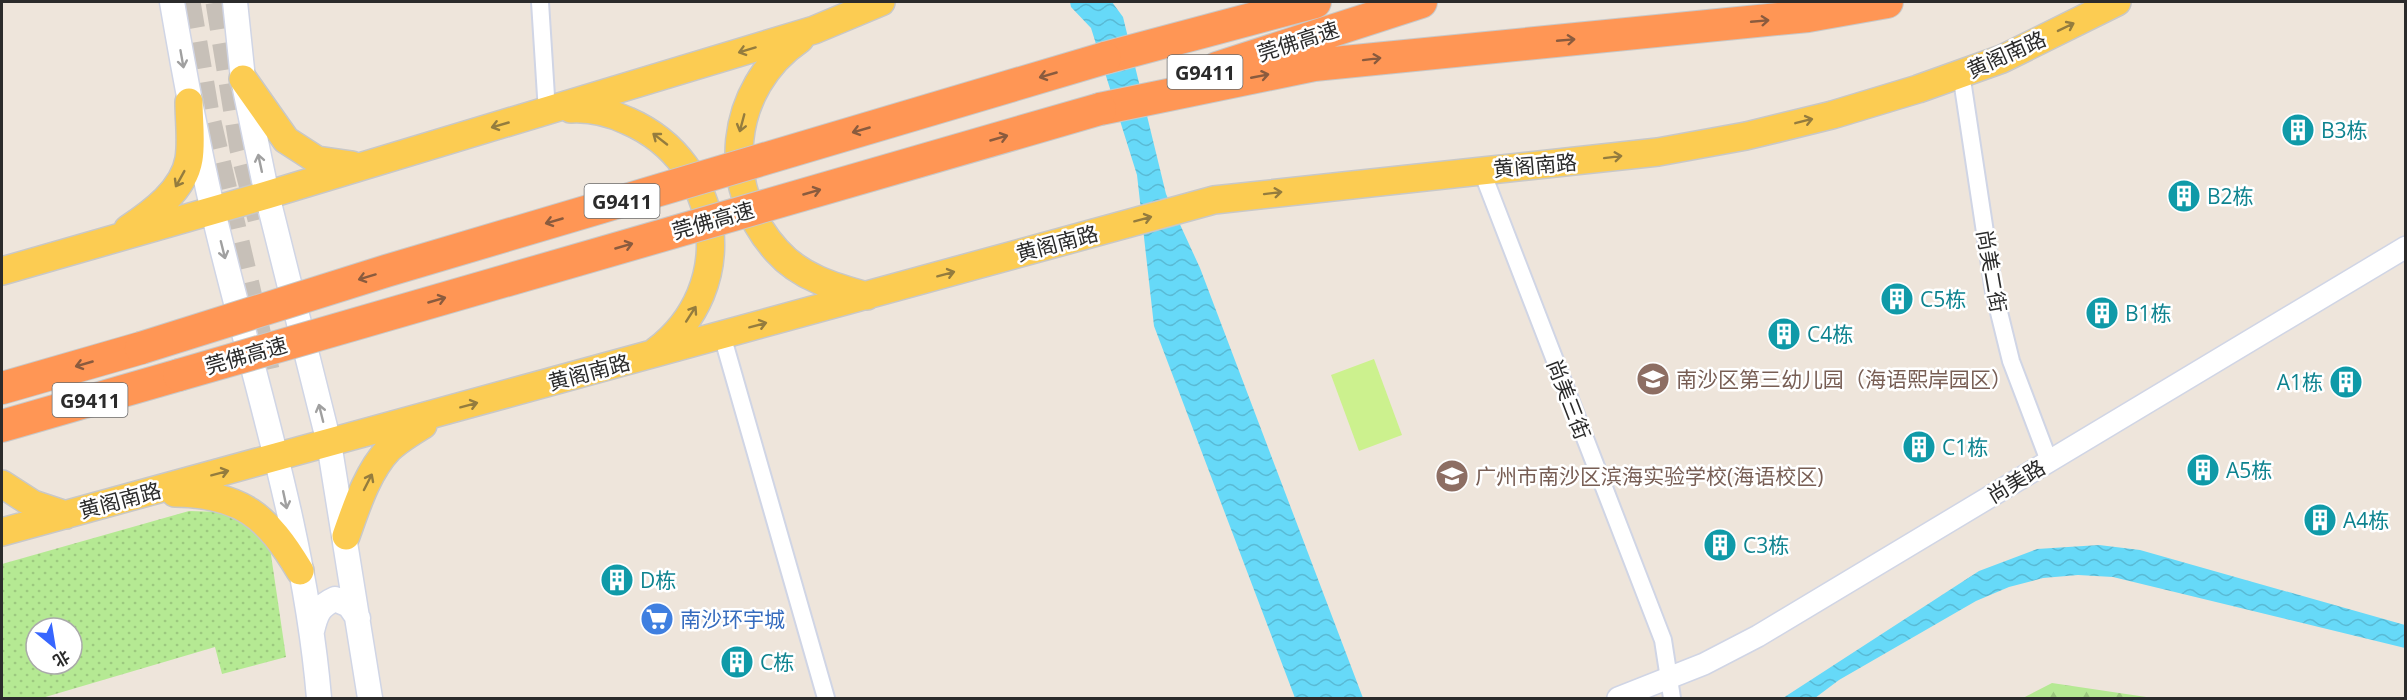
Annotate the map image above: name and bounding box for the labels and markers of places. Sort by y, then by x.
building icon: B3栋 [2280,112,2316,148]
place label: B3栋 [2321,116,2368,144]
building icon: B2栋 [2166,178,2202,214]
place label: B2栋 [2207,182,2254,210]
building icon: C5栋 [1879,281,1915,317]
place label: C5栋 [1920,285,1966,313]
building icon: B1栋 [2084,295,2120,331]
place label: B1栋 [2125,299,2172,327]
building icon: C4栋 [1766,316,1802,352]
place label: C4栋 [1807,320,1853,348]
school or university icon: 南沙区第三幼儿园（海语熙岸园区） [1635,361,1671,397]
building icon: A1栋 [2328,364,2364,400]
place label: 南沙区第三幼儿园（海语熙岸园区） [1676,365,2012,393]
place label: A1栋 [2277,368,2323,396]
building icon: C1栋 [1901,429,1937,465]
place label: C1栋 [1942,433,1988,461]
building icon: A5栋 [2185,452,2221,488]
place label: A5栋 [2226,456,2272,484]
school or university icon: 广州市南沙区滨海实验学校(海语校区) [1434,458,1470,494]
place label: 广州市南沙区滨海实验学校(海语校区) [1475,462,1823,490]
building icon: A4栋 [2302,502,2338,538]
place label: A4栋 [2343,506,2389,534]
building icon: C3栋 [1702,527,1738,563]
place label: C3栋 [1743,531,1789,559]
building icon: D栋 [599,562,635,598]
place label: D栋 [640,566,676,594]
supermarket icon: 南沙环宇城 [639,601,675,637]
place label: 南沙环宇城 [680,605,785,633]
building icon: C栋 [719,644,755,680]
place label: C栋 [760,648,794,676]

